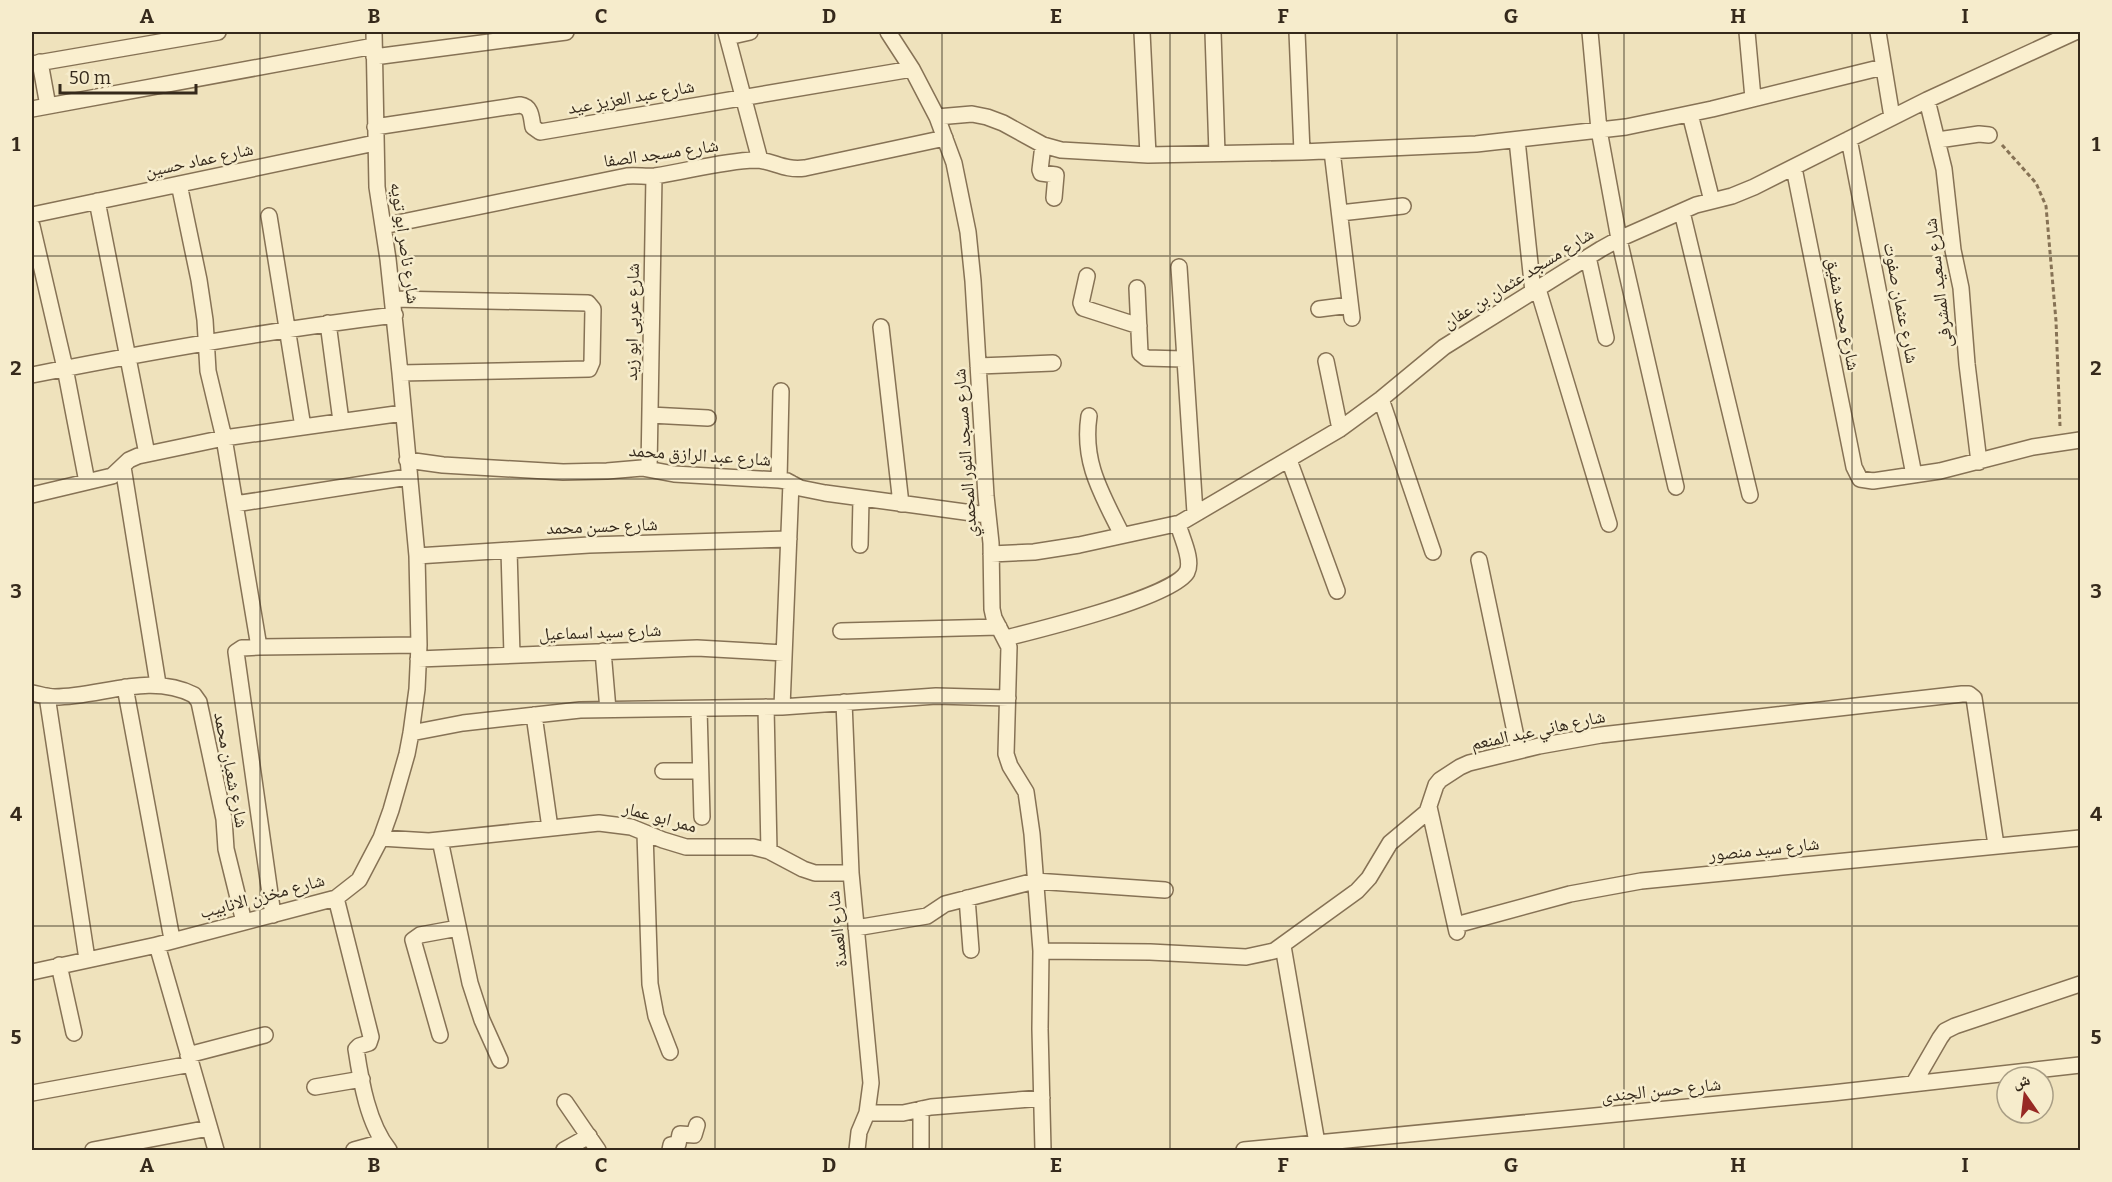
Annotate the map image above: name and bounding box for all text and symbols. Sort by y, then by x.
text: A [140,4,155,28]
text: B [368,4,381,28]
text: C [595,4,607,28]
text: D [822,4,836,28]
text: E [1050,4,1062,28]
text: F [1277,4,1289,28]
text: G [1504,4,1518,28]
text: H [1730,4,1746,28]
text: I [1961,4,1969,28]
scale bar [60,57,196,95]
text: 50 m [69,67,111,89]
street label: شارع عبد العزيز عيد [566,75,696,119]
text: 1 [12,132,21,156]
text: 1 [2092,132,2101,156]
street label: شارع مسجد الصفا [602,134,720,172]
street label: شارع عماد حسين [143,138,255,182]
street label: شارع ناصر ابو تويه [386,181,424,305]
street label: شارع سعيد المشرفى [1919,217,1957,349]
street label: شارع مسجد عثمان بن عفان [1438,223,1598,333]
street label: شارع عثمان صفوت [1878,241,1924,365]
street label: شارع محمد شفيق [1821,256,1865,372]
street label: شارع عربى ابو زيد [620,263,644,381]
text: 2 [10,356,22,380]
text: 2 [2090,356,2102,380]
street label: شارع مسجد النور المحمدي [948,368,985,538]
street label: شارع عبد الرازق محمد [628,439,772,471]
street label: شارع حسن محمد [546,513,658,539]
text: 3 [10,579,22,603]
text: 3 [2090,579,2102,603]
street label: شارع سيد اسماعيل [538,619,662,645]
street label: شارع هاني عبد المنعم [1469,705,1608,758]
street label: شارع شعبان محمد [209,710,253,830]
street label: ممر ابو عمار [620,796,699,837]
text: 4 [10,802,22,826]
text: 4 [2090,802,2102,826]
street label: شارع سيد منصور [1707,832,1820,866]
street label: شارع مخزن الانابيب [197,869,327,923]
street label: شارع العمدة [822,890,852,968]
text: 5 [11,1025,22,1049]
text: 5 [2091,1025,2102,1049]
north arrow [1995,1065,2055,1125]
text: ش [2011,1070,2032,1092]
street label: شارع حسن الجندى [1600,1073,1722,1107]
text: A [140,1153,155,1177]
text: B [368,1153,381,1177]
text: C [595,1153,607,1177]
text: D [822,1153,836,1177]
text: E [1050,1153,1062,1177]
text: F [1277,1153,1289,1177]
text: G [1504,1153,1518,1177]
text: H [1730,1153,1746,1177]
text: I [1961,1153,1969,1177]

